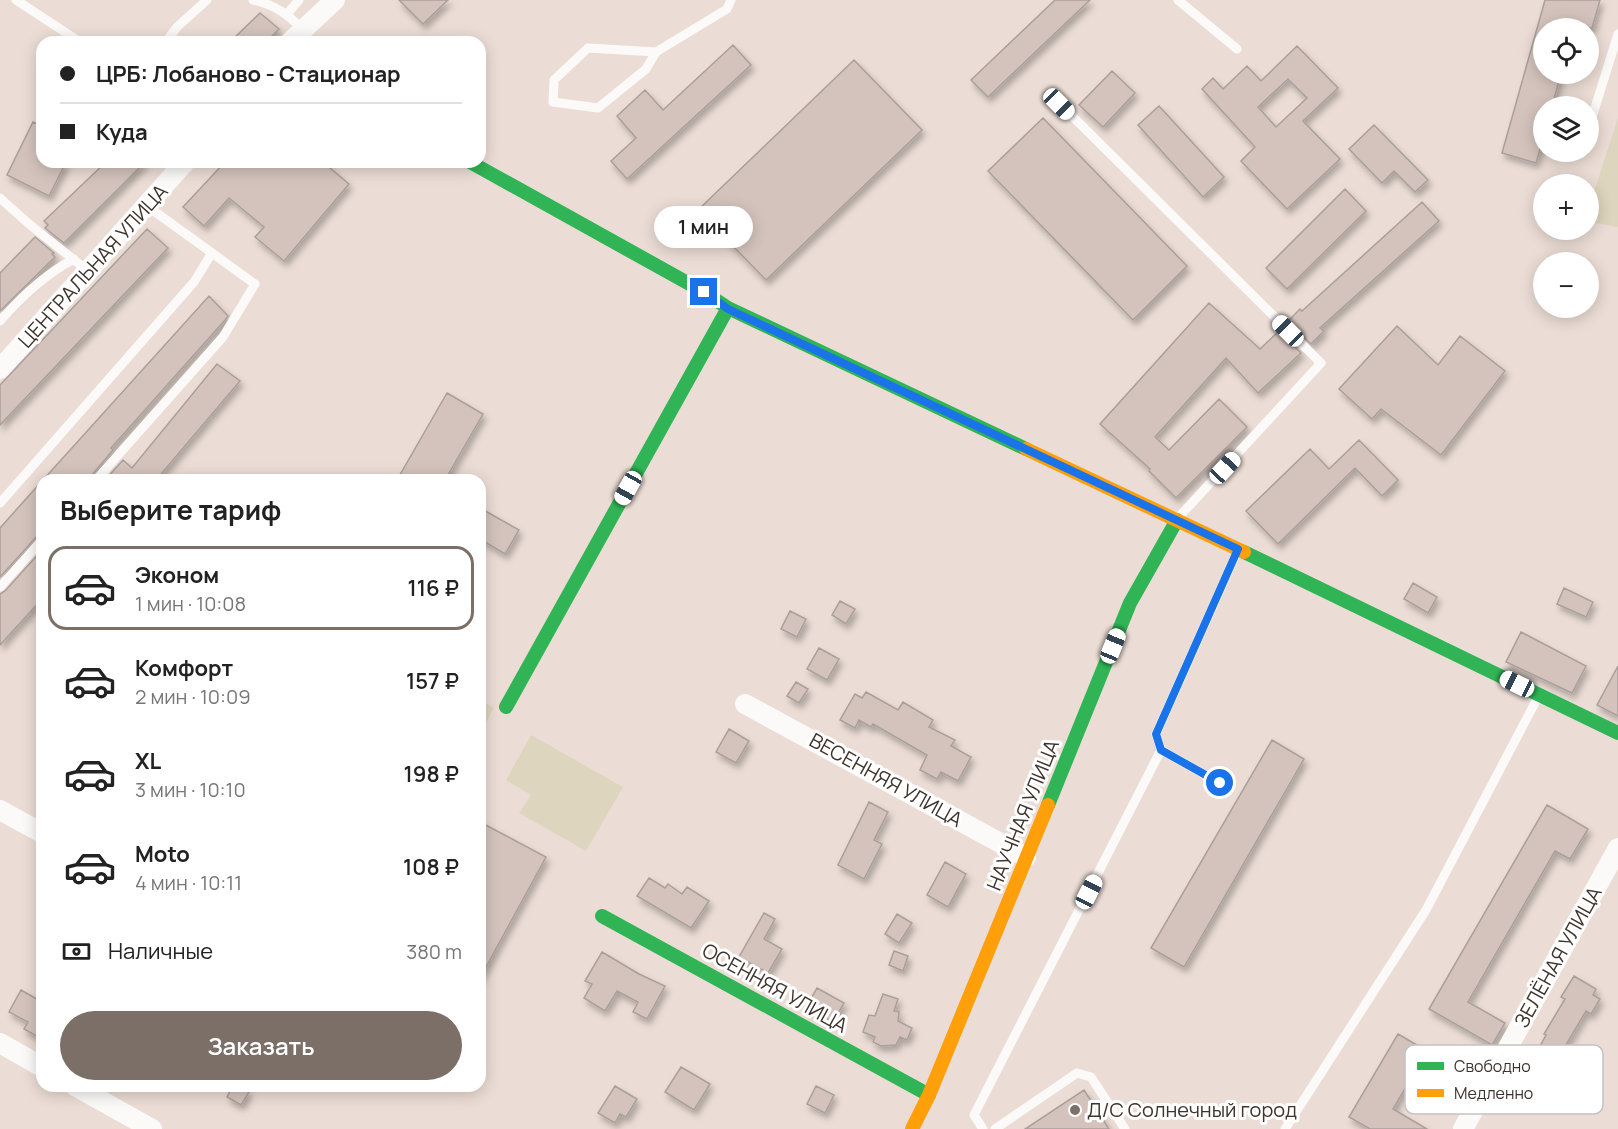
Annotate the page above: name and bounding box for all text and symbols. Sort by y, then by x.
map controls [1533,18,1599,318]
button: locate [1533,18,1599,84]
text: ЦРБ: Лобаново - Стационар [96,59,401,89]
car [1040,85,1078,123]
button: layers [1533,96,1599,162]
text: Куда [96,117,148,147]
button: + [1533,174,1599,240]
street label: ЦЕНТРАЛЬНАЯ УЛИЦА [12,178,174,353]
callout: 1 мин [654,205,754,247]
text: 1 мин [678,213,729,240]
button: − [1533,252,1599,318]
route end [690,278,717,305]
car [1269,312,1307,350]
car [1206,449,1244,487]
car [611,468,645,508]
text: Выберите тариф [60,491,281,528]
text: Эконом [135,560,219,590]
icon: car [63,561,117,615]
text: 116 ₽ [407,573,459,603]
text: 1 мин · 10:08 [135,590,246,617]
car [1098,626,1128,666]
text: Комфорт [135,653,233,683]
icon: car [63,654,117,708]
text: 157 ₽ [406,666,459,696]
car [1497,668,1537,700]
text: 2 мин · 10:09 [135,683,251,710]
street label: ВЕСЕННЯЯ УЛИЦА [805,726,968,833]
street label: НАУЧНАЯ УЛИЦА [980,735,1065,894]
text: XL [135,746,161,776]
icon: car [63,747,117,801]
text: 198 ₽ [403,759,459,789]
route start [1206,769,1233,796]
text: 3 мин · 10:10 [135,776,246,803]
text: Moto [135,839,190,869]
icon: car [63,840,117,894]
text: 108 ₽ [403,852,459,882]
text: 4 мин · 10:11 [135,869,242,896]
car [1073,872,1105,912]
street label: ЗЕЛЁНАЯ УЛИЦА [1508,881,1608,1032]
icon: cash [60,935,93,968]
text: Наличные [108,936,213,966]
street label: ОСЕННЯЯ УЛИЦА [698,936,853,1039]
text: 380 m [406,938,462,965]
button: Заказать [60,1011,462,1080]
legend [1405,1045,1603,1114]
text: Свободно [1454,1055,1531,1077]
text: Медленно [1454,1082,1533,1104]
place label: Д/С Солнечный город [1087,1096,1297,1123]
marker: Д/С Солнечный город [1068,1103,1082,1117]

